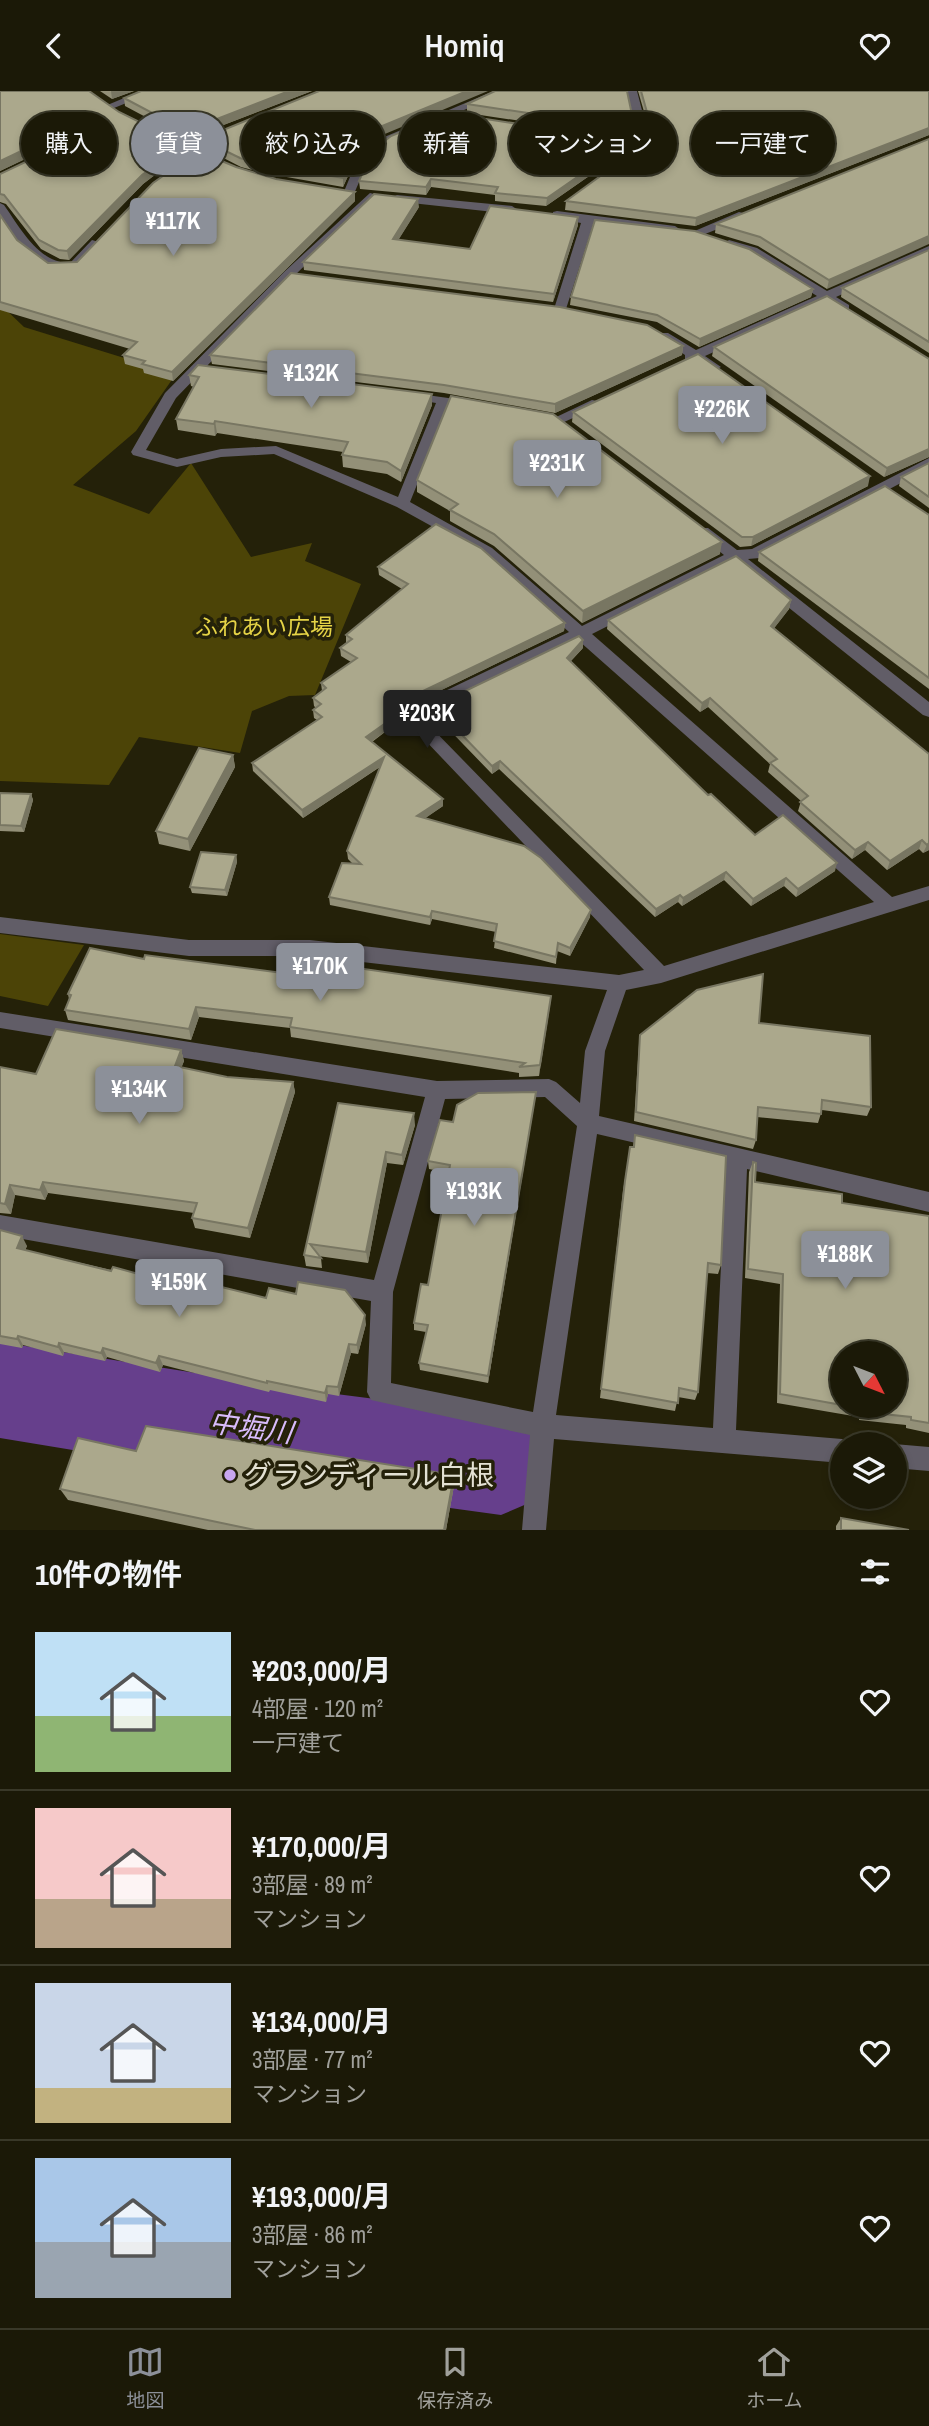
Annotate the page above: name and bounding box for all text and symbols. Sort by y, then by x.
text: Homiq [424,24,505,67]
icon: back [35,27,73,65]
icon: heart [856,27,894,65]
chip: 購入 [21,112,117,175]
chip: 賃貸 [131,112,227,175]
chip: 絞り込み [241,112,385,175]
chip: 新着 [399,112,495,175]
chip: マンション [509,112,677,175]
chip: 一戸建て [691,112,835,175]
pin: ¥117K [124,199,222,258]
text: ¥117K [146,205,200,236]
pin: ¥132K [262,351,360,410]
text: ¥132K [283,357,339,388]
pin: ¥226K [673,387,771,446]
text: ¥226K [694,393,750,424]
pin: ¥231K [508,441,606,500]
text: ¥231K [529,447,585,478]
park label: ふれあい広場 [195,611,333,642]
pin: ¥203K [378,691,476,750]
text: ¥203K [399,697,455,728]
pin: ¥170K [271,943,369,1003]
text: ¥170K [292,950,348,981]
pin: ¥134K [90,1067,188,1126]
text: ¥134K [111,1073,167,1104]
pin: ¥193K [425,1169,523,1228]
text: ¥193K [446,1175,502,1206]
pin: ¥188K [796,1231,894,1291]
text: ¥188K [817,1238,873,1269]
pin: ¥159K [130,1259,228,1319]
text: ¥159K [151,1266,207,1297]
north arrow [830,1341,906,1417]
map controls [830,1341,907,1509]
water label: 中堀川 [207,1402,298,1452]
button: layers [830,1432,907,1509]
place label: グランディール白根 [244,1456,494,1494]
marker: グランディール白根 [222,1467,238,1483]
icon: filters [856,1553,894,1591]
text: 10件の物件 [35,1554,182,1594]
text: ¥203,000/月 [252,1650,391,1690]
icon: home [91,1660,175,1744]
icon: heart [856,1683,894,1721]
text: 4部屋 · 120 m² [252,1693,383,1724]
text: 一戸建て [252,1727,344,1758]
text: ¥170,000/月 [252,1826,391,1866]
icon: home [91,1836,175,1920]
icon: heart [856,1859,894,1897]
text: 3部屋 · 89 m² [252,1869,372,1900]
text: マンション [252,1903,367,1934]
text: ¥134,000/月 [252,2001,391,2041]
icon: home [91,2011,175,2095]
icon: heart [856,2034,894,2072]
text: 3部屋 · 77 m² [252,2044,372,2075]
text: マンション [252,2078,367,2109]
text: ¥193,000/月 [252,2176,391,2216]
icon: home [91,2186,175,2270]
icon: heart [856,2209,894,2247]
text: 3部屋 · 86 m² [252,2219,372,2250]
text: マンション [252,2253,367,2284]
tab: 地図 [126,2343,164,2413]
tab: 保存済み [417,2343,493,2413]
tab: ホーム [746,2343,803,2413]

